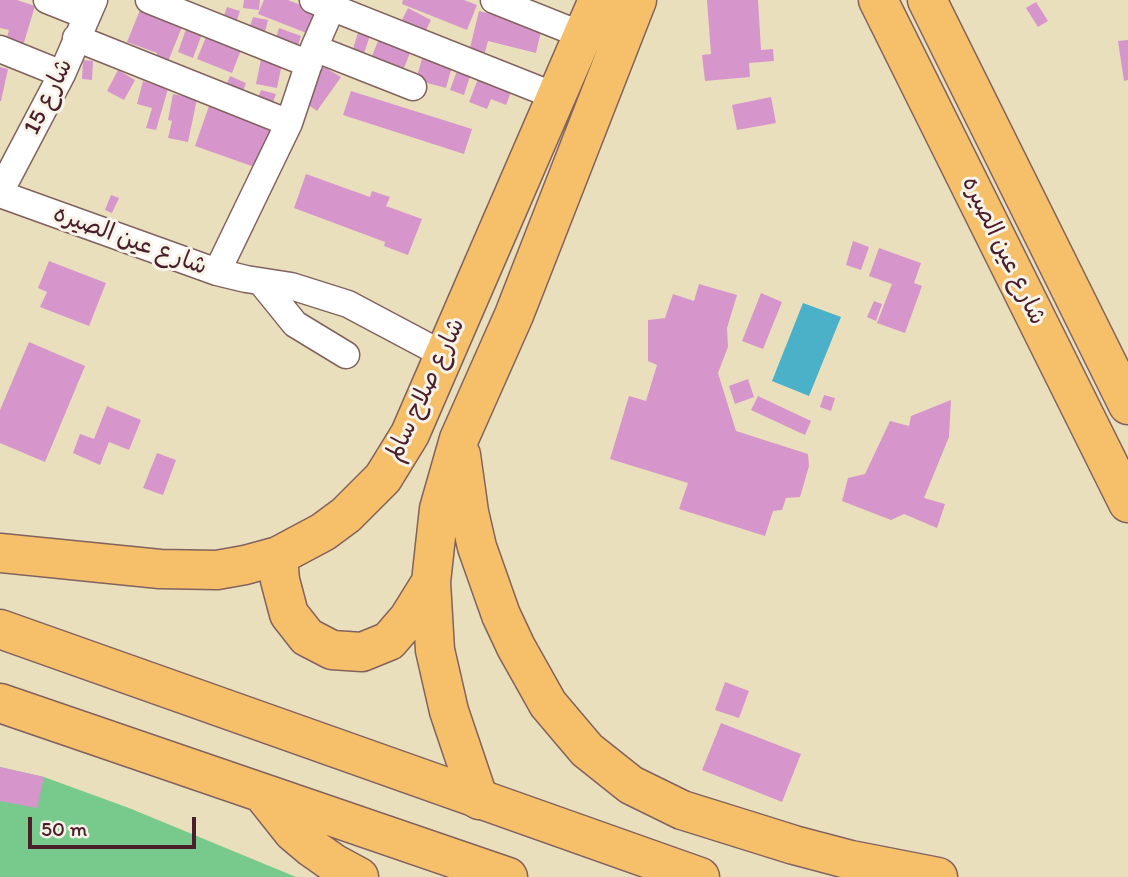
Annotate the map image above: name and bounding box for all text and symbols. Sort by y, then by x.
street label: شارع 15 [18,54,80,140]
street label: شارع عين الصيره [955,172,1051,330]
street label: شارع عين الصيره [49,200,211,282]
street label: شارع صلاح سالم [380,314,472,466]
scale bar [32,804,200,848]
text: 50 m [41,816,87,841]

